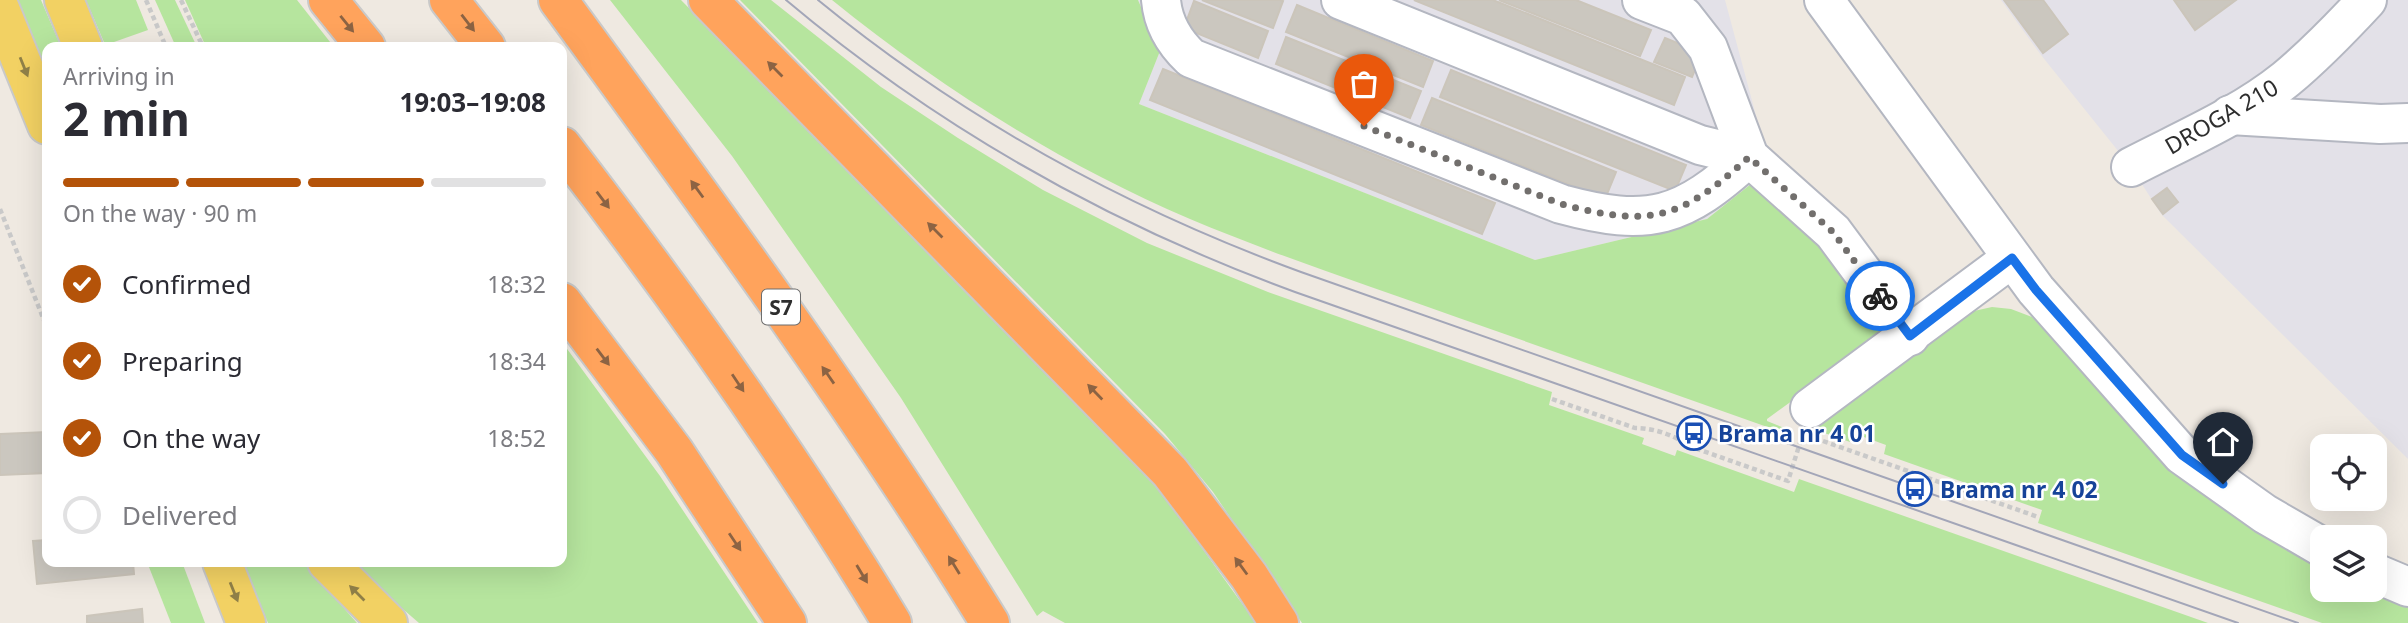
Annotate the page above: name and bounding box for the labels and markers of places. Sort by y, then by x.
pin [1334,54,1394,126]
pin [2193,412,2253,484]
bus stop icon: Brama nr 4 01 [1675,414,1713,452]
place label: Brama nr 4 01 [1718,417,1876,449]
bus stop icon: Brama nr 4 02 [1896,470,1934,508]
place label: Brama nr 4 02 [1940,473,2098,505]

